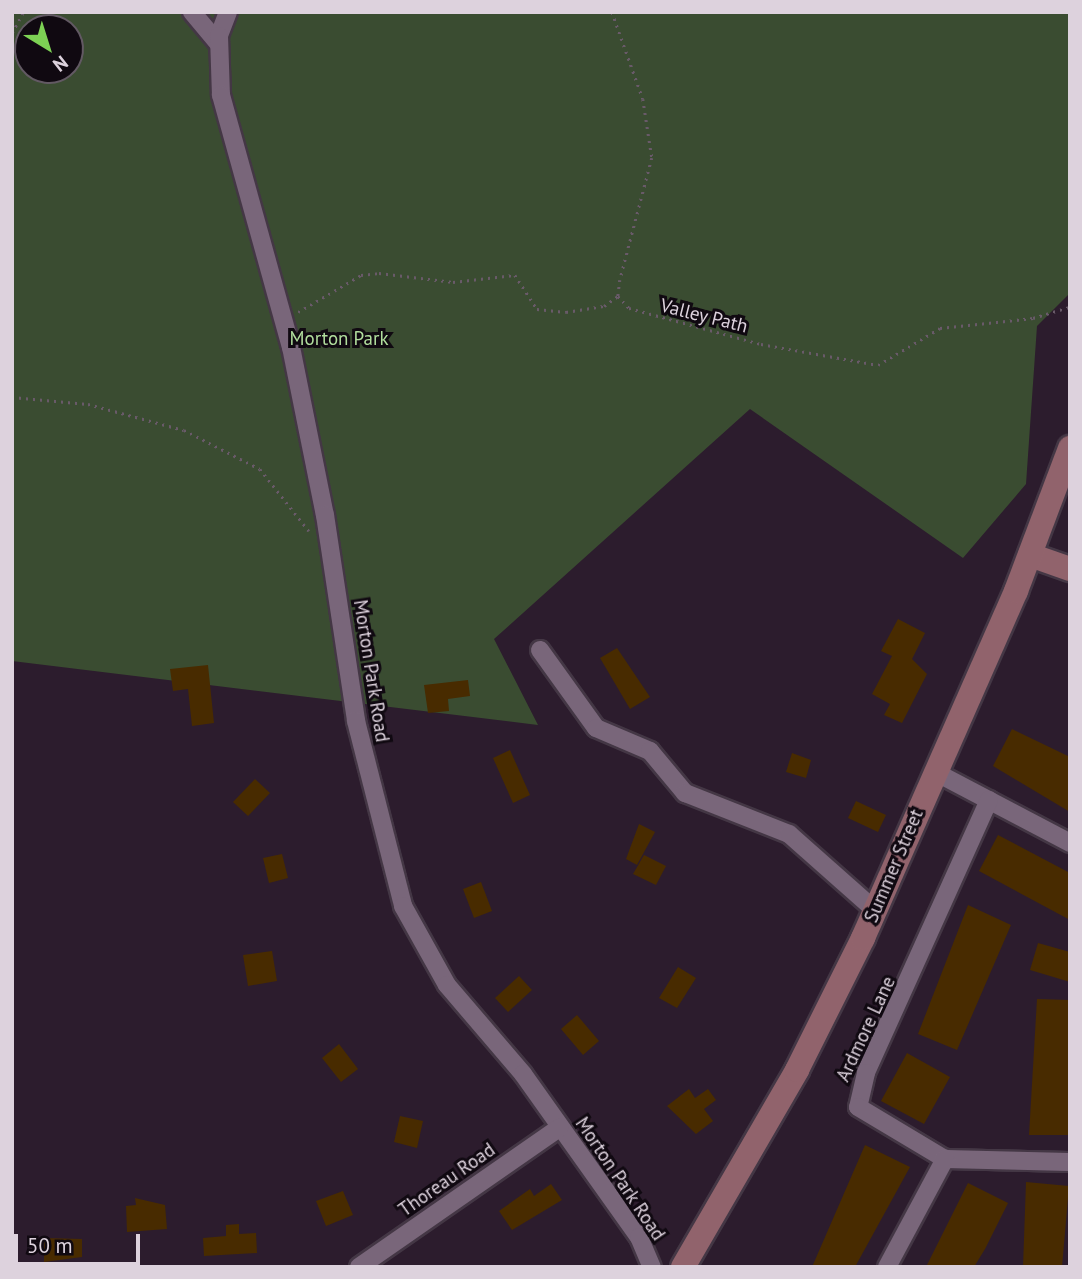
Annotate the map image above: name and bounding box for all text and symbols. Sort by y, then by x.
north arrow [14,14,84,84]
text: N [48,51,73,77]
street label: Valley Path [658,294,750,338]
park label: Morton Park [289,328,389,350]
street label: Morton Park Road [348,598,394,744]
street label: Summer Street [860,806,928,926]
street label: Ardmore Lane [832,973,900,1085]
street label: Morton Park Road [570,1113,670,1245]
street label: Thoreau Road [395,1138,499,1222]
scale bar [18,1220,144,1264]
text: 50 m [27,1232,73,1259]

